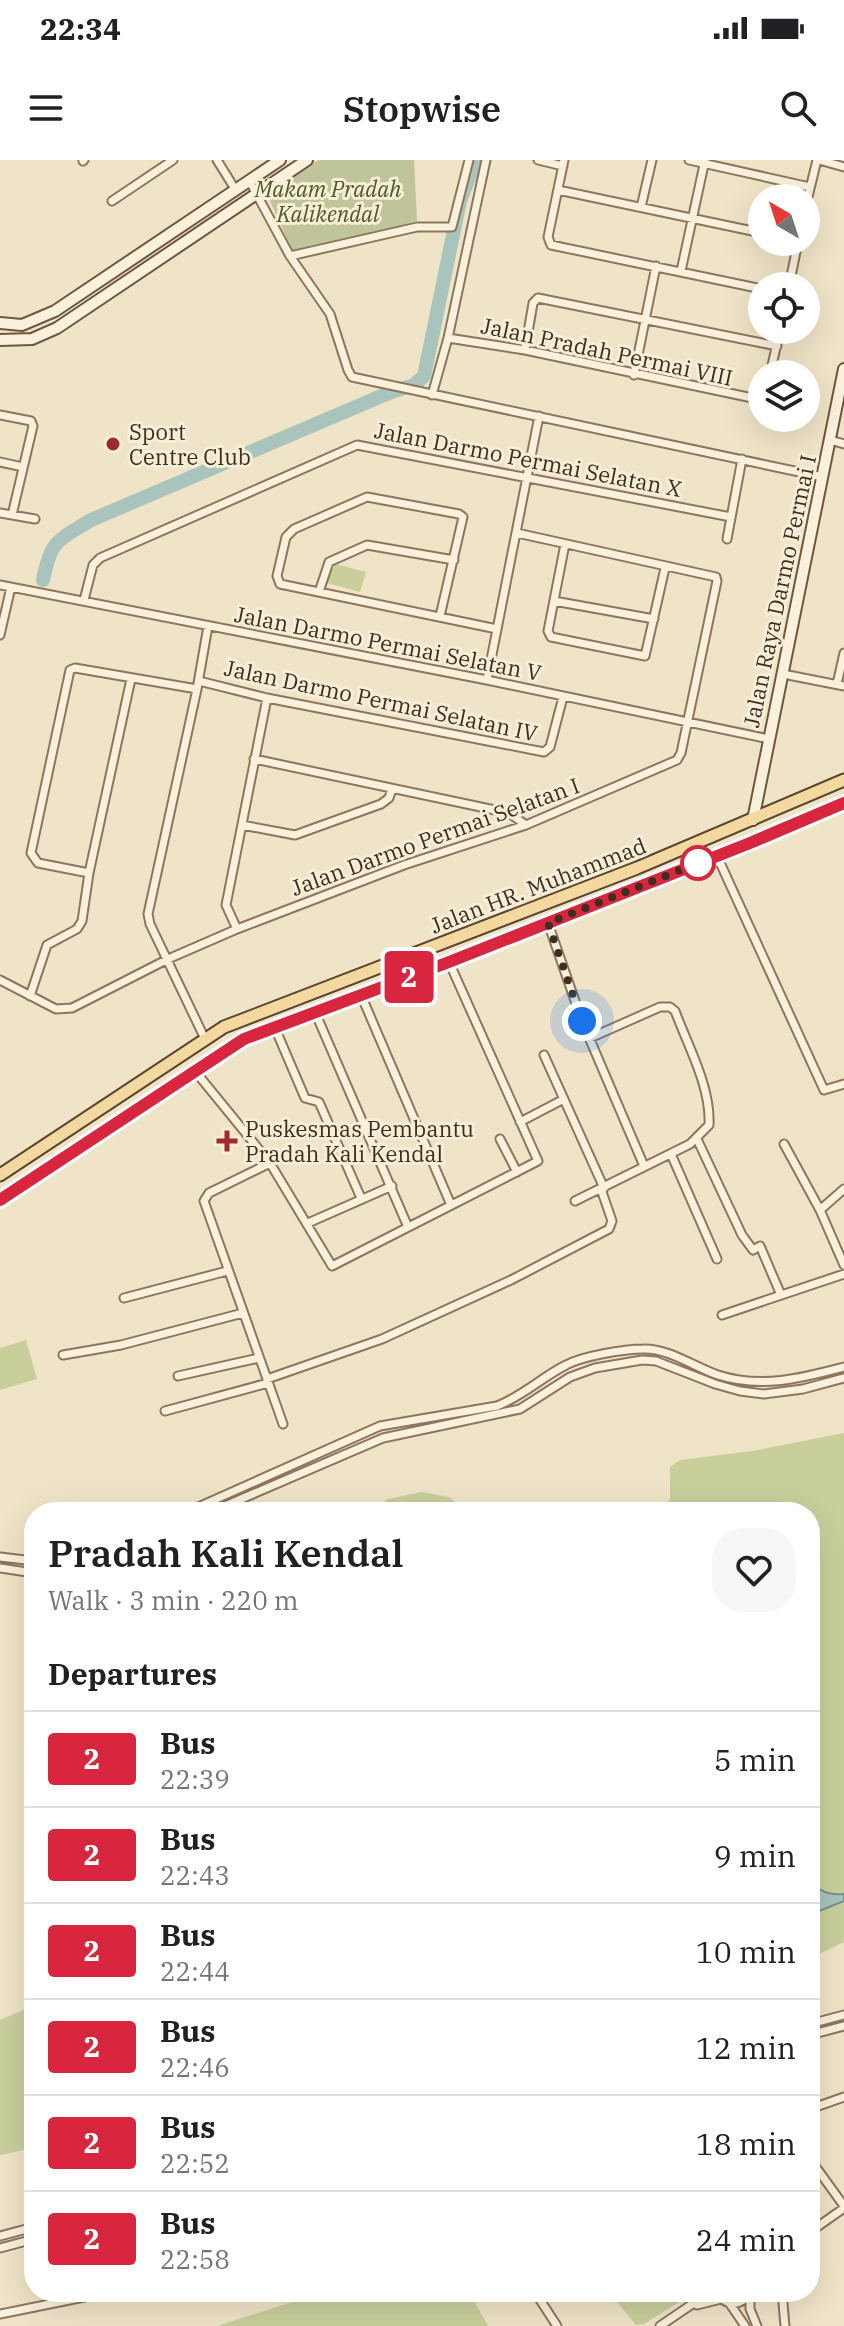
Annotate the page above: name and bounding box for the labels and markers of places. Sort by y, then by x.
place label: Sport Centre Club [129,417,251,471]
marker: Sport Centre Club [104,435,122,453]
unlabelled marker [681,846,715,880]
place label: Puskesmas Pembantu Pradah Kali Kendal [245,1114,474,1168]
marker: Puskesmas Pembantu Pradah Kali Kendal [216,1130,238,1152]

